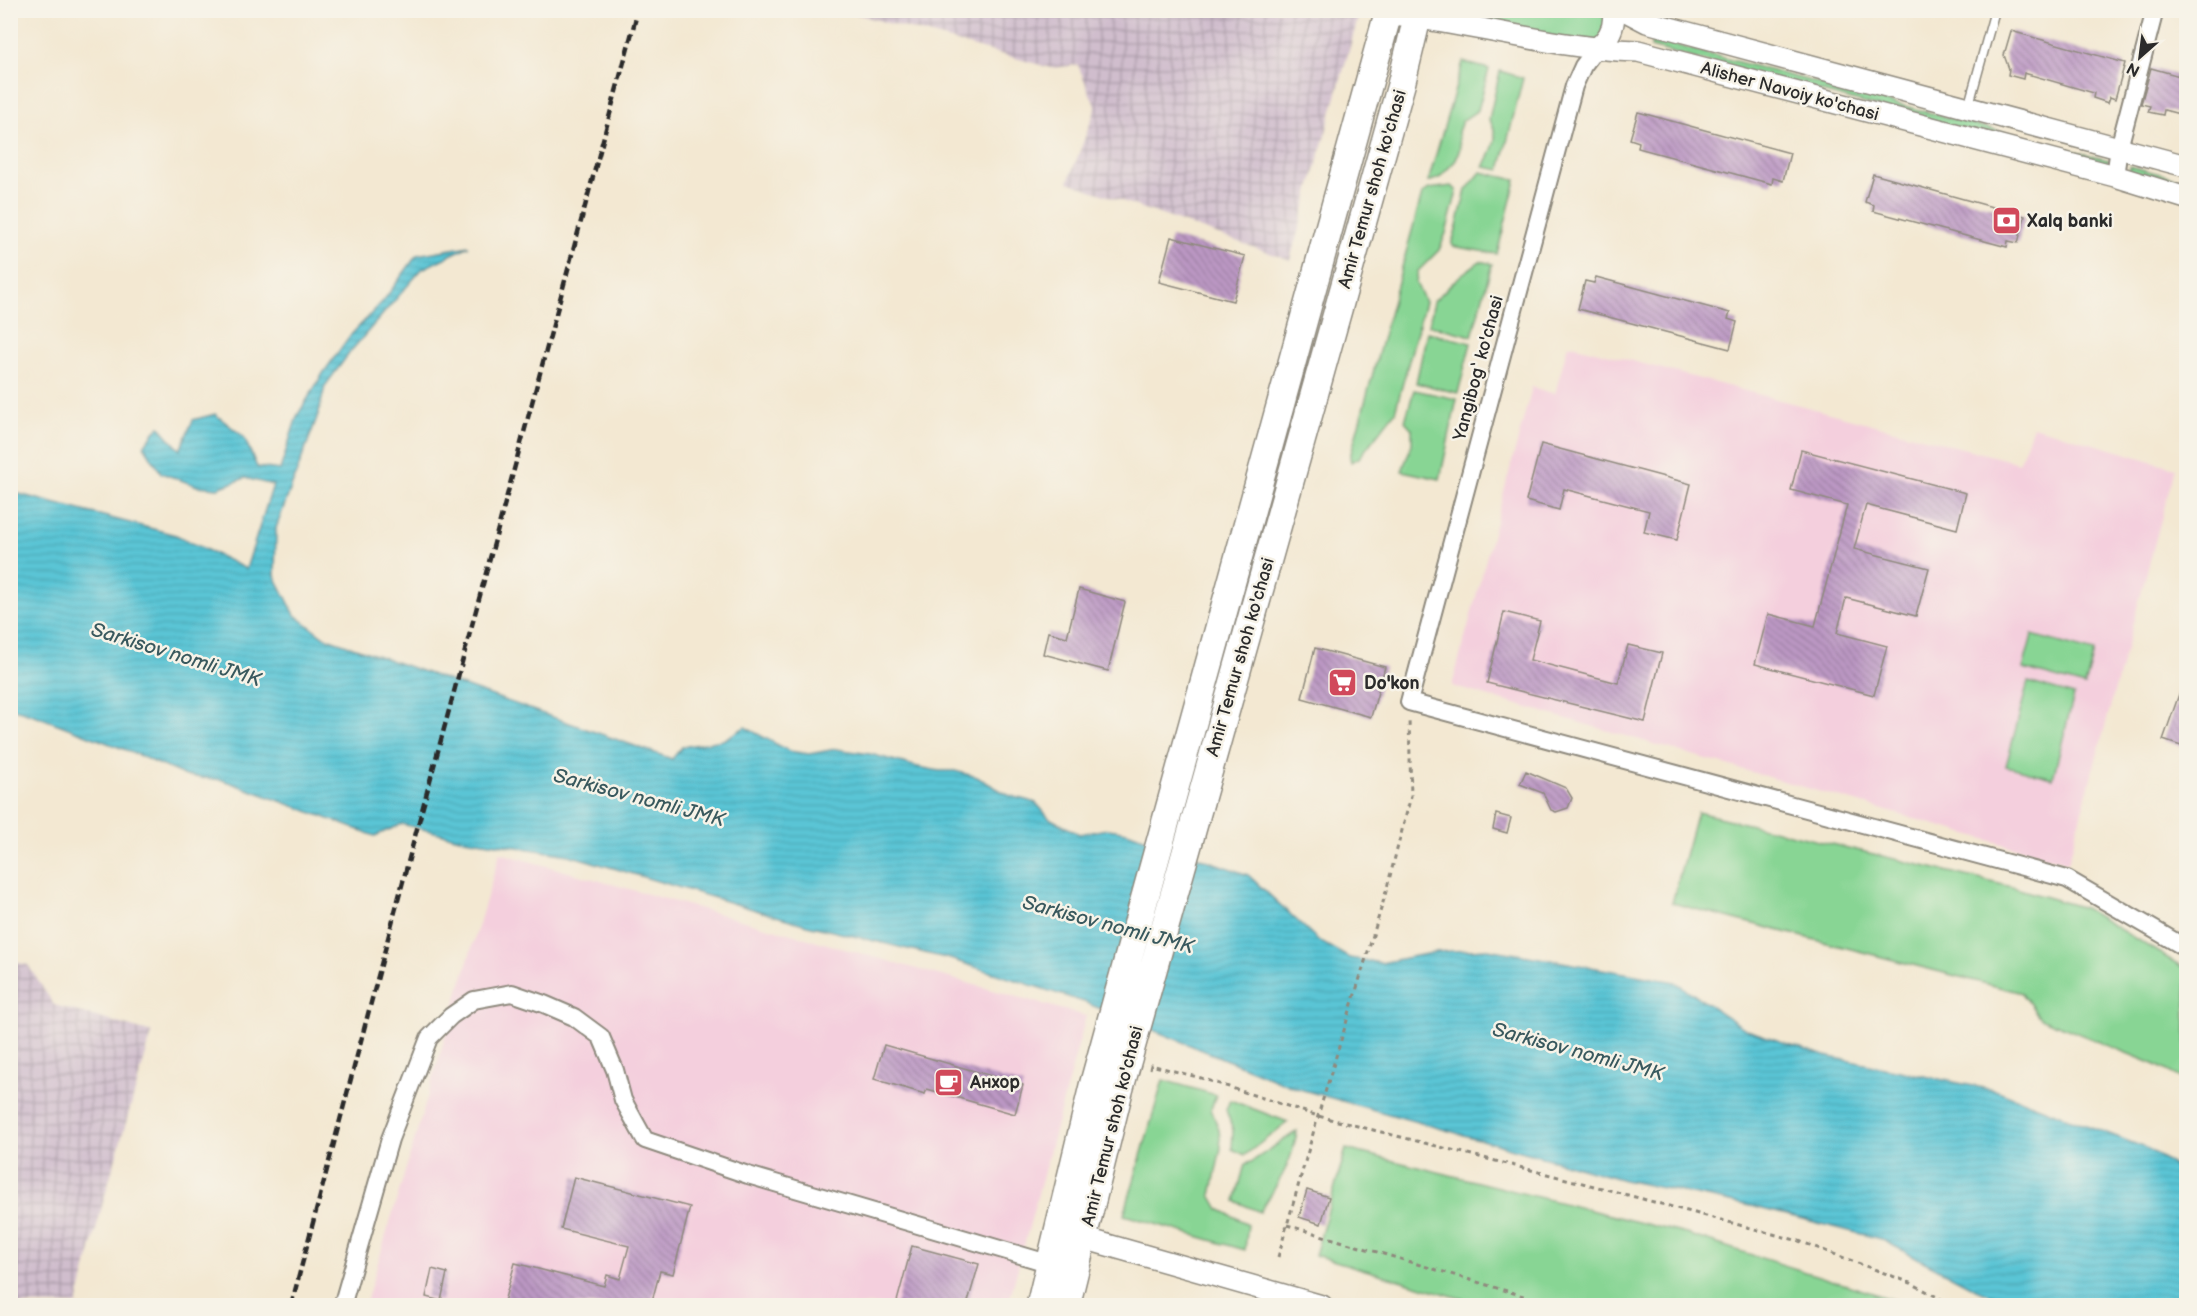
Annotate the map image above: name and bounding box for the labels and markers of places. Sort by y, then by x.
bank icon: Xalq banki [1990,205,2022,237]
place label: Xalq banki [2027,211,2113,232]
supermarket icon: Do'kon [1327,667,1359,699]
place label: Do'kon [1364,673,1420,694]
cafe icon: Анхор [933,1066,965,1098]
place label: Анхор [969,1072,1020,1093]

